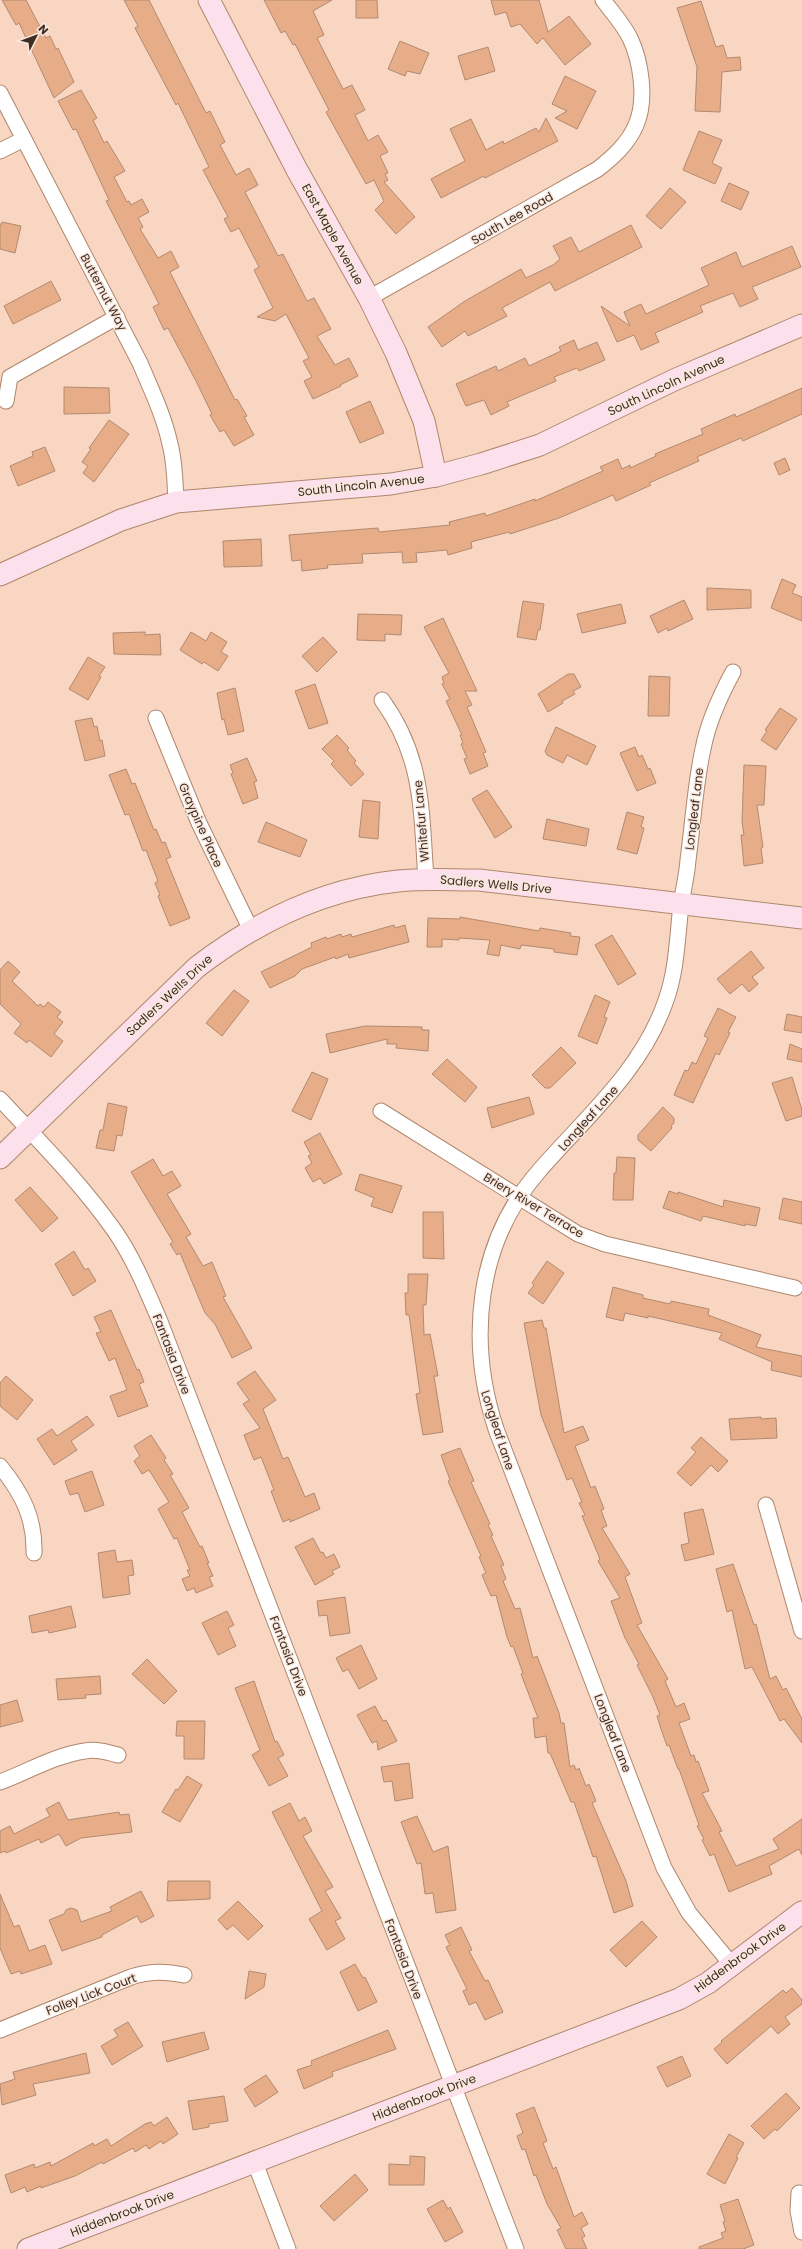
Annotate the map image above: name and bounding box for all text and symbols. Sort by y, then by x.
north arrow [16,16,56,56]
text: N [35,21,52,38]
street label: East Maple Avenue [298,180,368,288]
street label: South Lee Road [468,188,556,248]
street label: Butternut Way [76,250,132,334]
street label: South Lincoln Avenue [605,350,727,420]
street label: South Lincoln Avenue [297,470,425,500]
street label: Longleaf Lane [681,767,707,851]
street label: Whitefur Lane [409,779,433,863]
street label: Graypine Place [175,780,227,870]
street label: Sadlers Wells Drive [439,871,553,897]
street label: Sadlers Wells Drive [122,951,216,1039]
street label: Longleaf Lane [554,1082,622,1154]
street label: Briery River Terrace [481,1168,587,1242]
street label: Fantasia Drive [149,1311,195,1397]
street label: Longleaf Lane [477,1388,519,1472]
street label: Fantasia Drive [266,1613,312,1699]
street label: Longleaf Lane [590,1691,636,1775]
street label: Fantasia Drive [381,1916,427,2002]
street label: Hiddenbrook Drive [690,1918,790,1996]
street label: Folley Lick Court [43,1969,139,2019]
street label: Hiddenbrook Drive [370,2069,478,2125]
street label: Hiddenbrook Drive [68,2185,176,2241]

